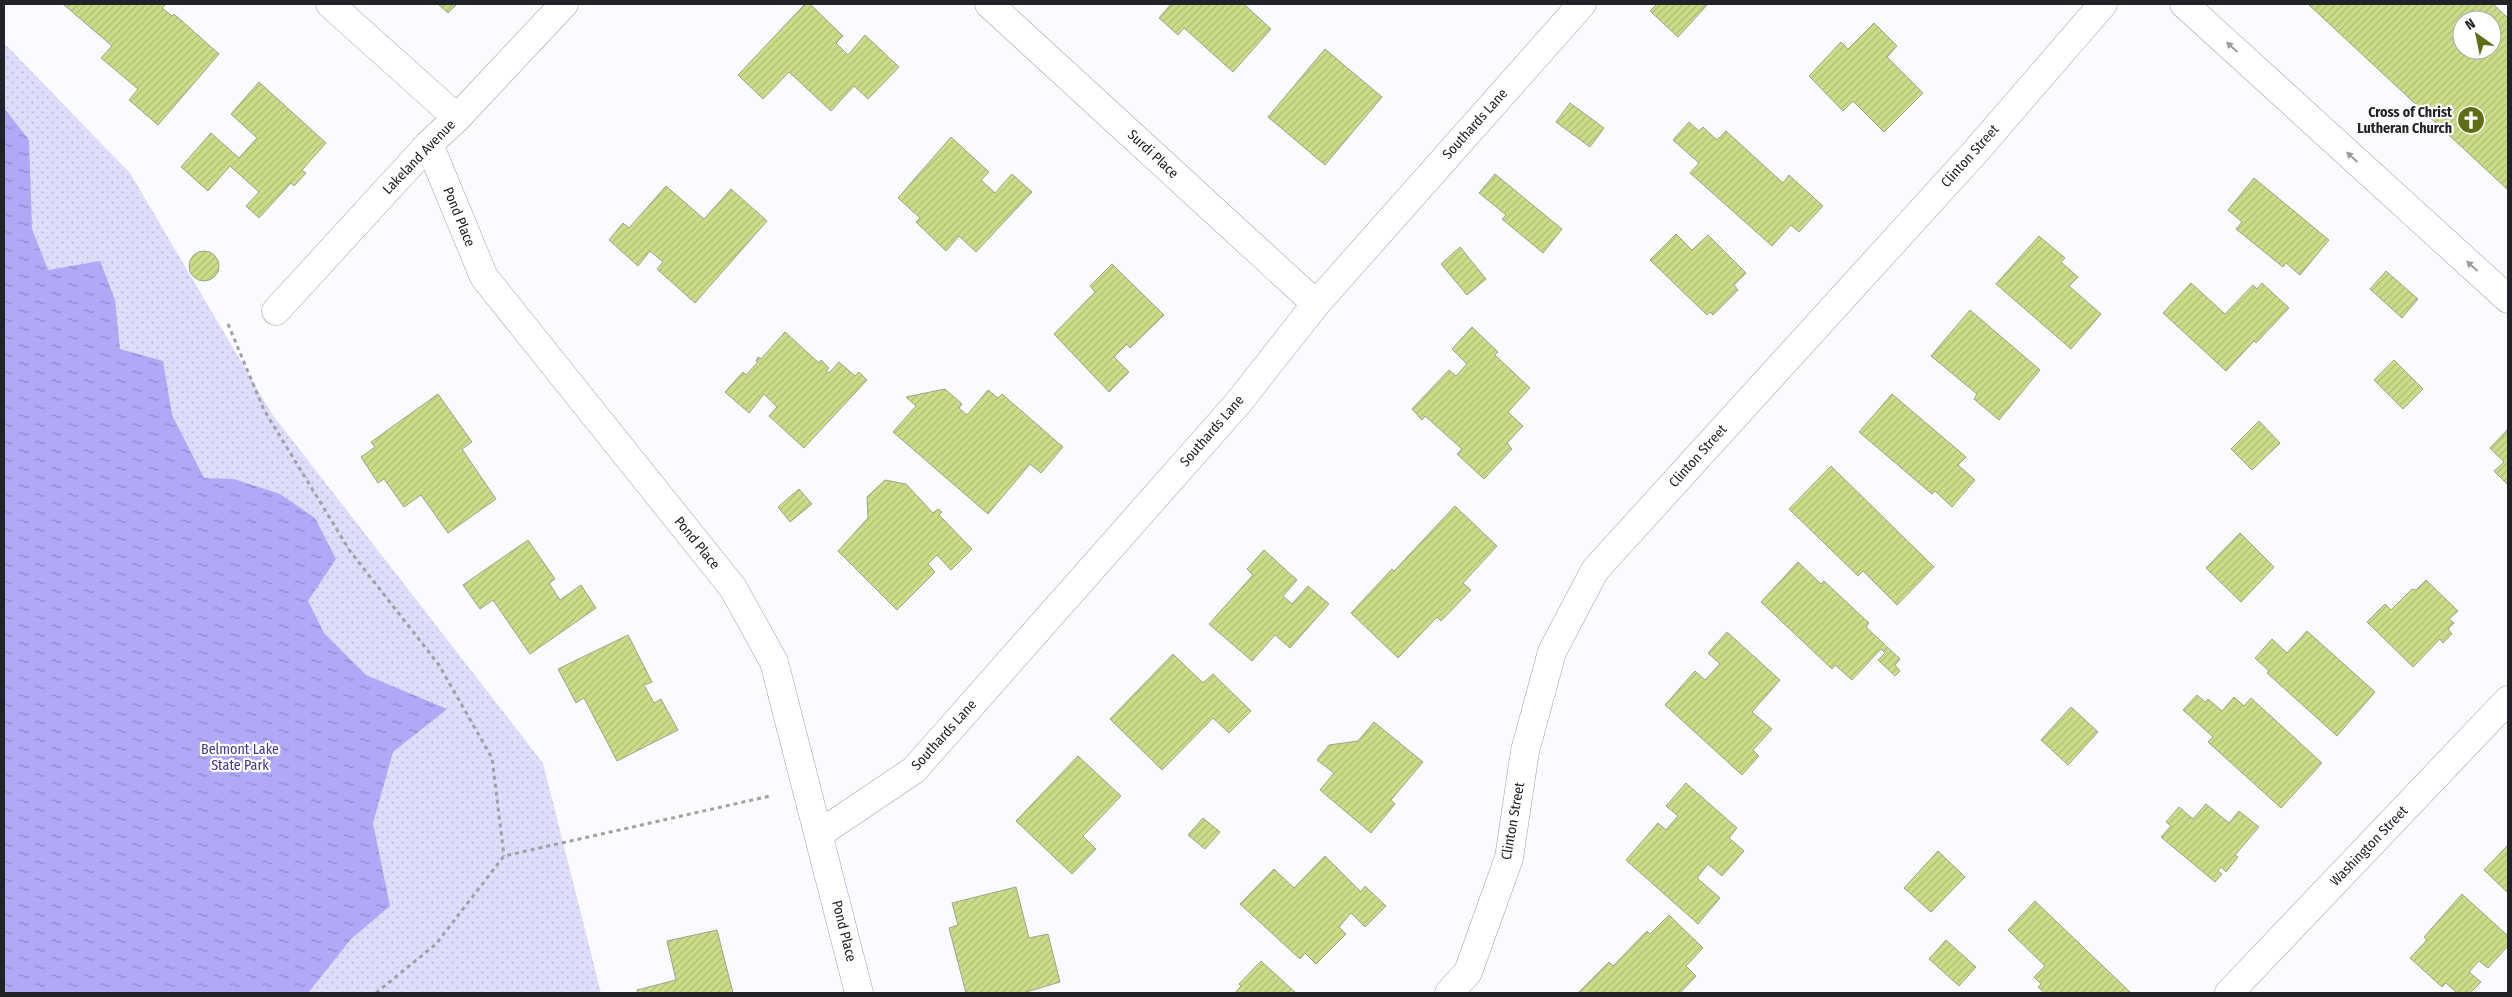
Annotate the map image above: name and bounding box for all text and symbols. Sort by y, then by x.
north arrow [2452,10,2502,60]
text: N [2462,15,2478,34]
one-way arrow [2226,42,2238,53]
street label: Southards Lane [1439,85,1511,163]
place label: Cross of Christ Lutheran Church [2357,104,2453,137]
church icon: Cross of Christ Lutheran Church [2456,105,2486,135]
street label: Lakeland Avenue [379,116,459,198]
street label: Clinton Street [1937,121,2003,191]
street label: Surdi Place [1124,126,1182,182]
one-way arrow [2347,151,2359,163]
street label: Pond Place [439,185,479,249]
one-way arrow [2467,260,2479,272]
street label: Southards Lane [1176,392,1248,470]
street label: Clinton Street [1665,421,1731,491]
street label: Pond Place [671,513,723,573]
street label: Southards Lane [908,696,980,774]
park label: Belmont Lake State Park [201,741,279,774]
street label: Clinton Street [1498,781,1528,861]
street label: Washington Street [2327,802,2412,889]
street label: Pond Place [828,899,860,964]

